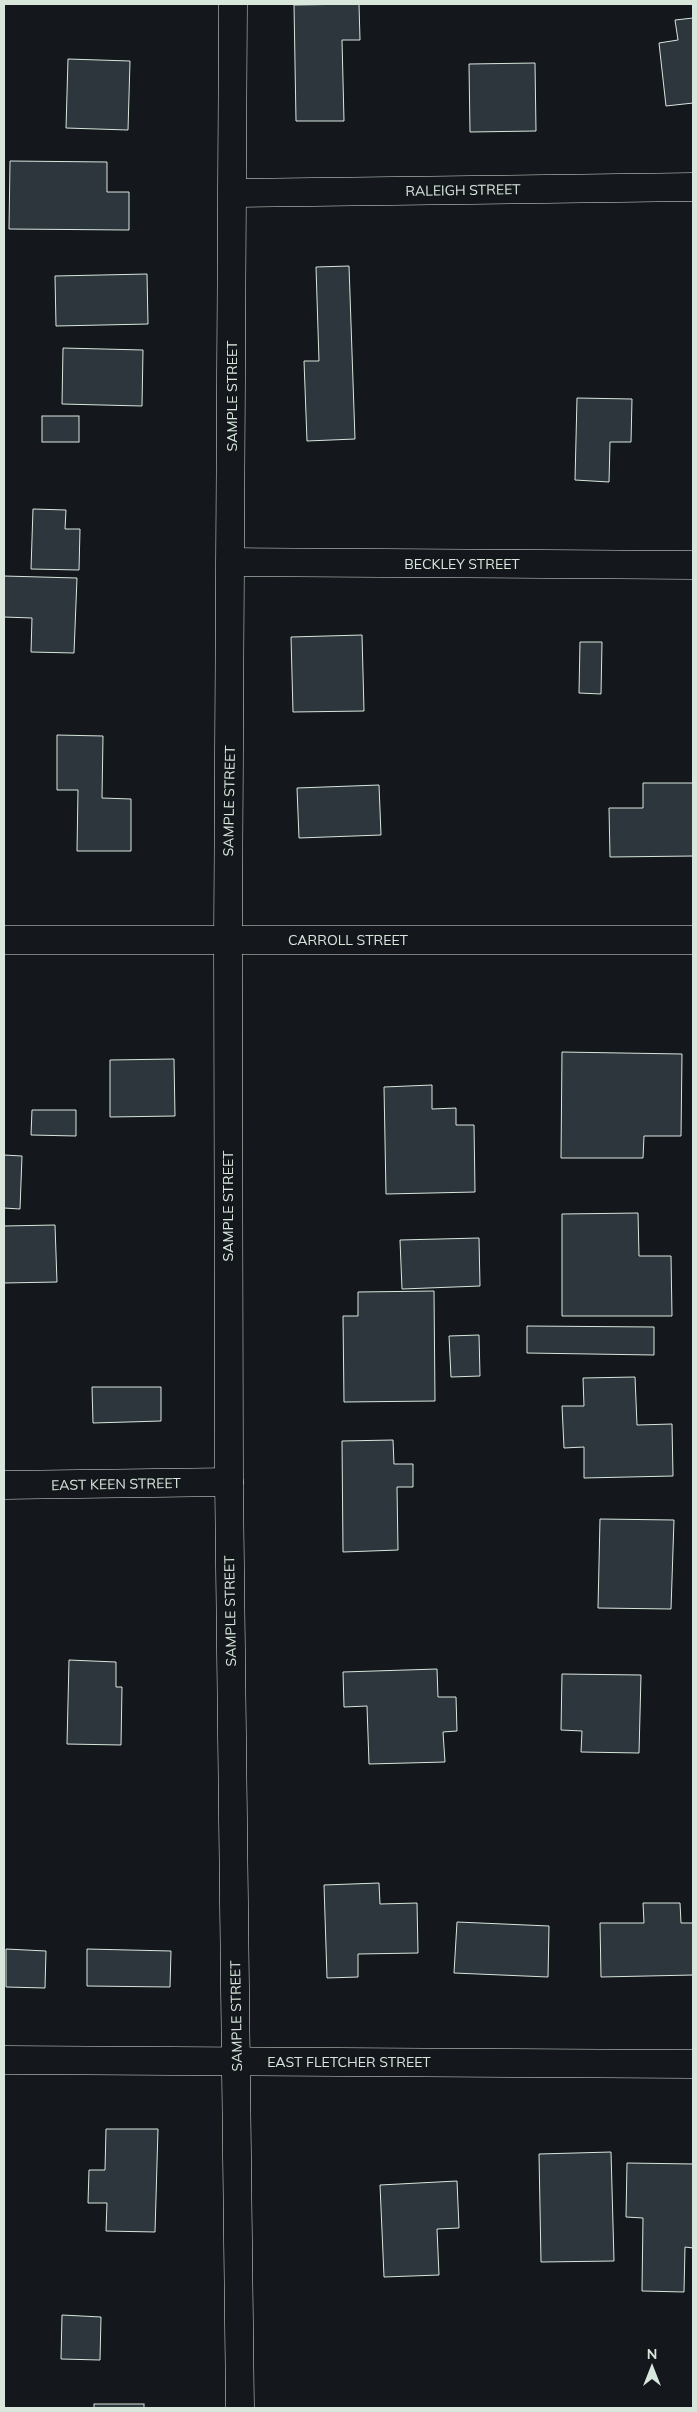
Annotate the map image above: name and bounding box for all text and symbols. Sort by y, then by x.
street label: RALEIGH STREET [405,180,521,200]
street label: SAMPLE STREET [223,340,241,452]
street label: BECKLEY STREET [404,555,520,573]
street label: SAMPLE STREET [219,745,239,857]
street label: CARROLL STREET [288,931,409,949]
street label: SAMPLE STREET [219,1150,237,1262]
street label: EAST KEEN STREET [51,1474,182,1494]
street label: SAMPLE STREET [220,1555,240,1667]
street label: SAMPLE STREET [226,1960,246,2072]
street label: EAST FLETCHER STREET [267,2053,431,2071]
north arrow [627,2342,677,2392]
text: N [647,2345,657,2363]

